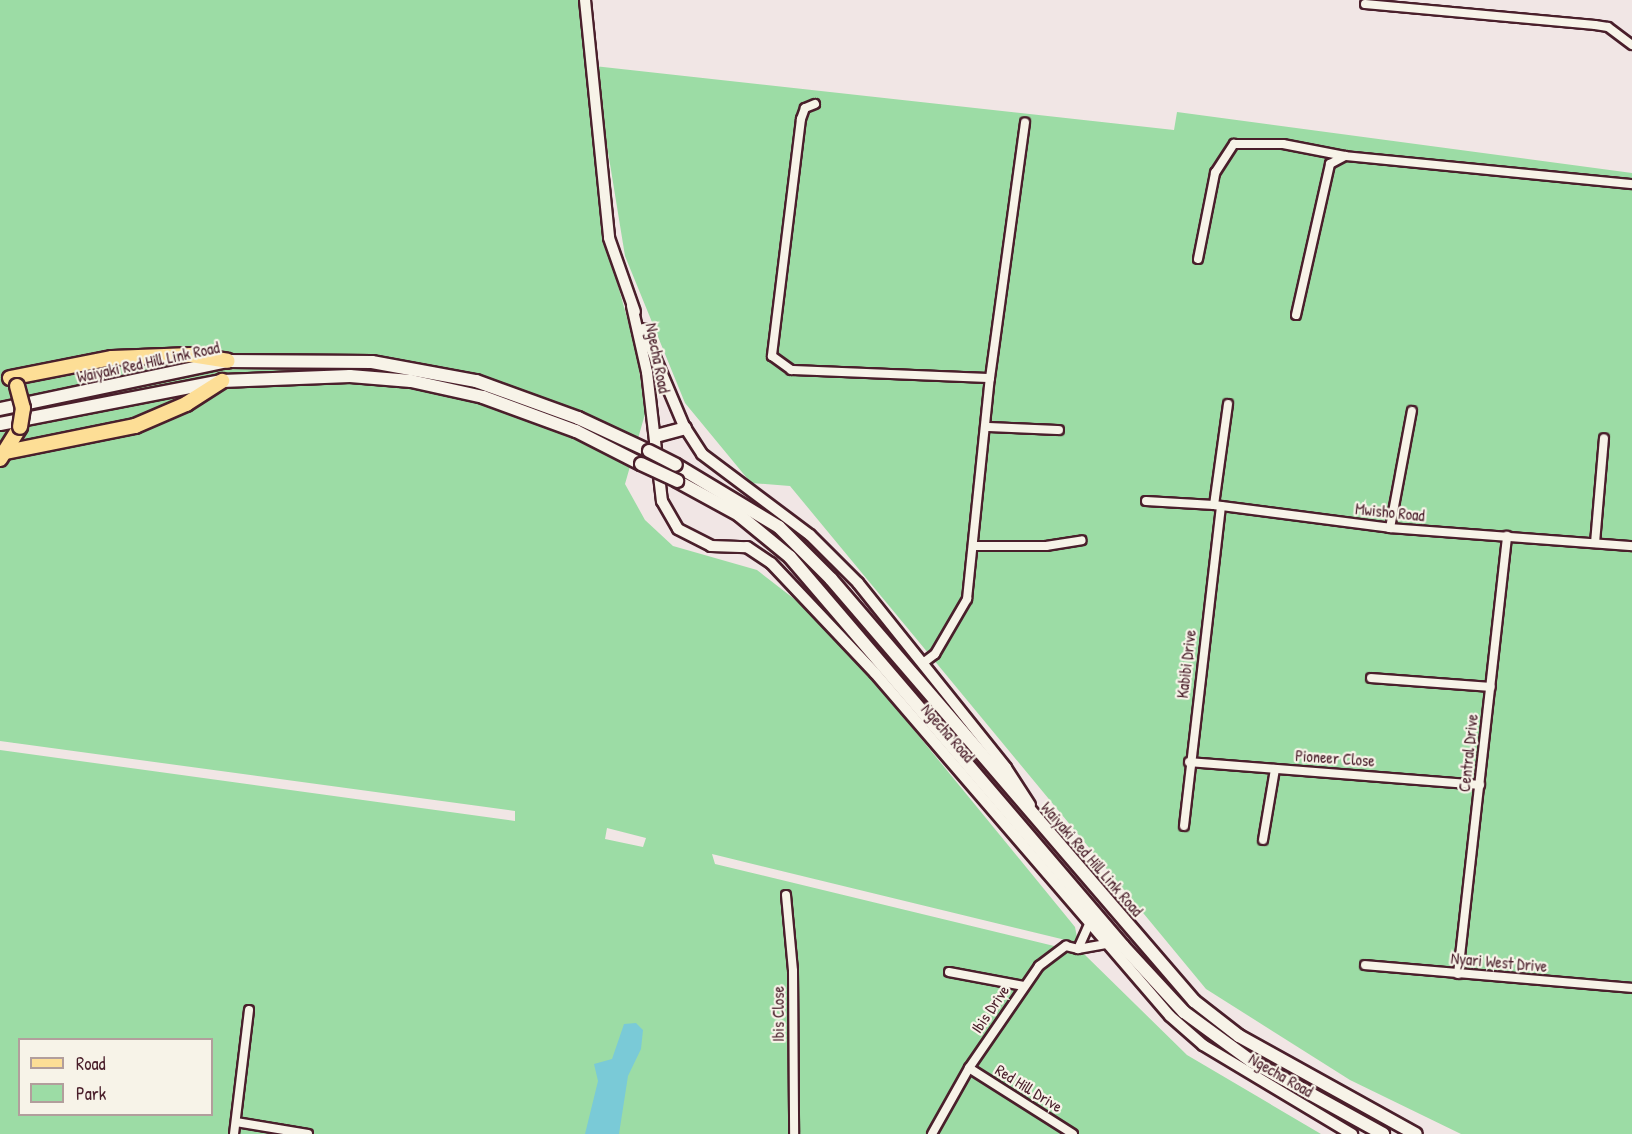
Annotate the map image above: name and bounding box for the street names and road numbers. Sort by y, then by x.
street label: Ngecha Road [642,321,674,395]
street label: Waiyaki Red Hill Link Road [75,338,221,386]
street label: Mwisho Road [1354,499,1426,525]
street label: Kabibi Drive [1172,629,1200,699]
street label: Ngecha Road [917,700,979,766]
street label: Central Drive [1454,713,1482,793]
street label: Pioneer Close [1295,746,1375,770]
street label: Waiyaki Red Hill Link Road [1037,798,1147,920]
street label: Nyari West Drive [1450,948,1548,976]
street label: Ibis Drive [967,981,1013,1037]
street label: Ibis Close [768,986,788,1042]
street label: Ngecha Road [1245,1049,1317,1101]
street label: Red Hill Drive [992,1060,1066,1116]

